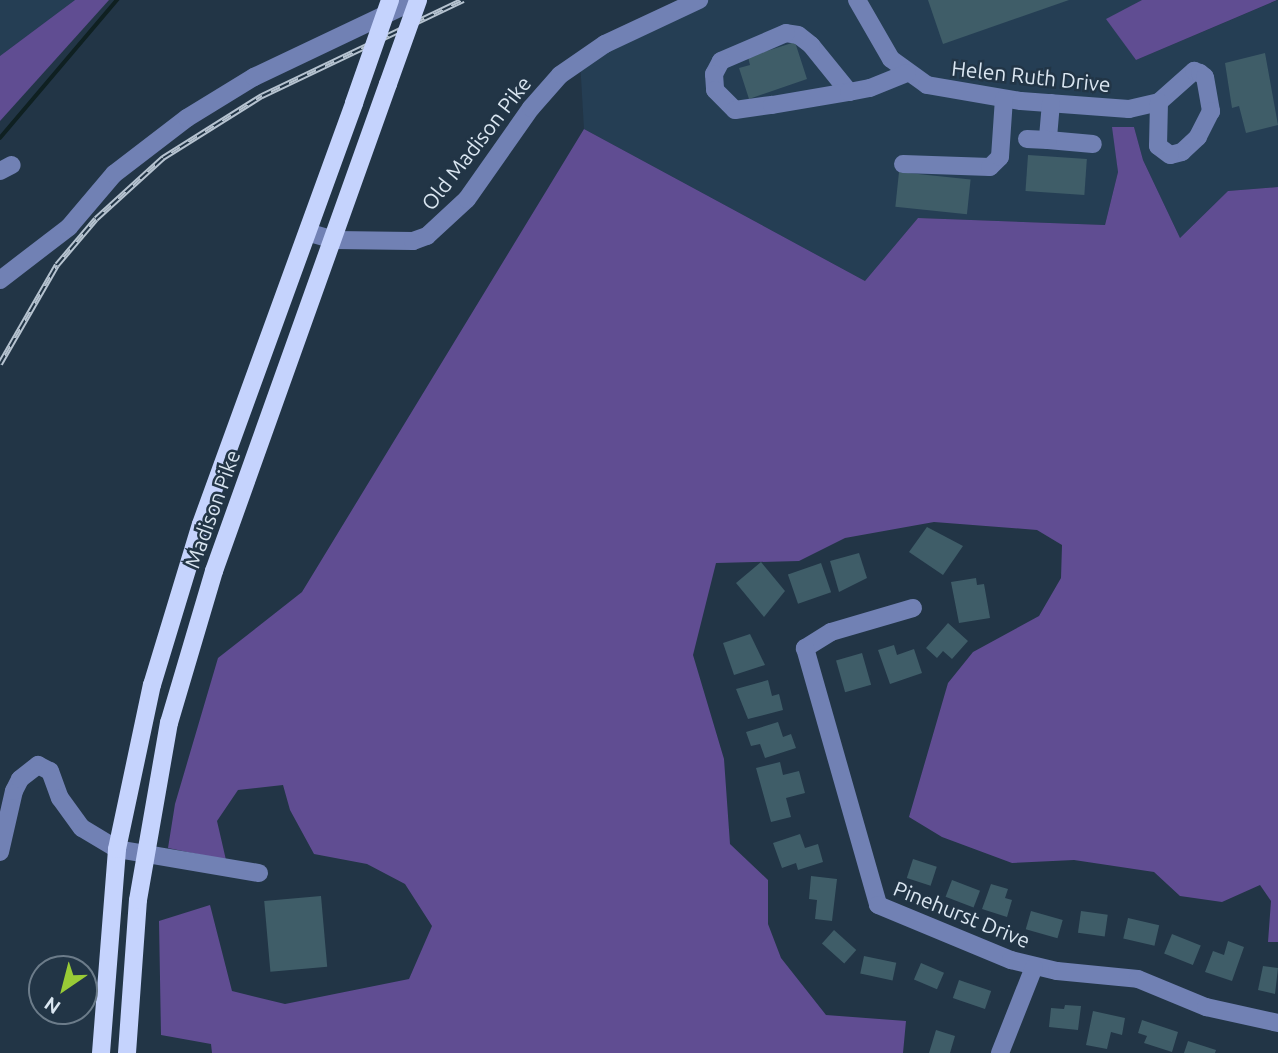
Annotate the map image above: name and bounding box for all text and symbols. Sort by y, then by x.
street label: Helen Ruth Drive [950,55,1112,97]
street label: Old Madison Pike [416,71,536,215]
street label: Madison Pike [179,446,245,572]
street label: Pinehurst Drive [890,875,1034,953]
north arrow [28,955,98,1025]
text: N [40,992,64,1019]

